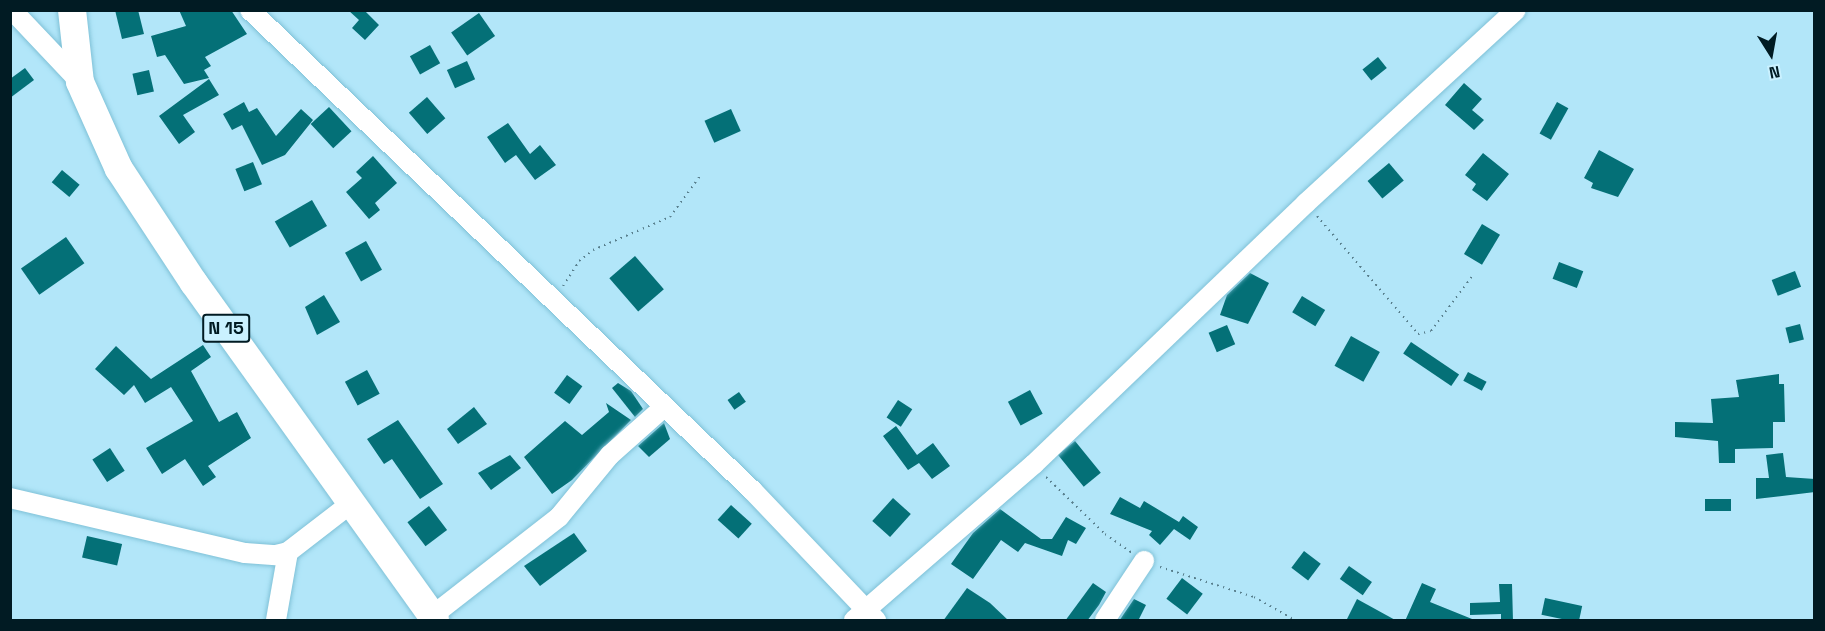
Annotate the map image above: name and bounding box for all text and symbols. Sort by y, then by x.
north arrow [1741,24,1801,84]
text: N [1767,61,1782,83]
road number: N 15 [202,313,250,343]

